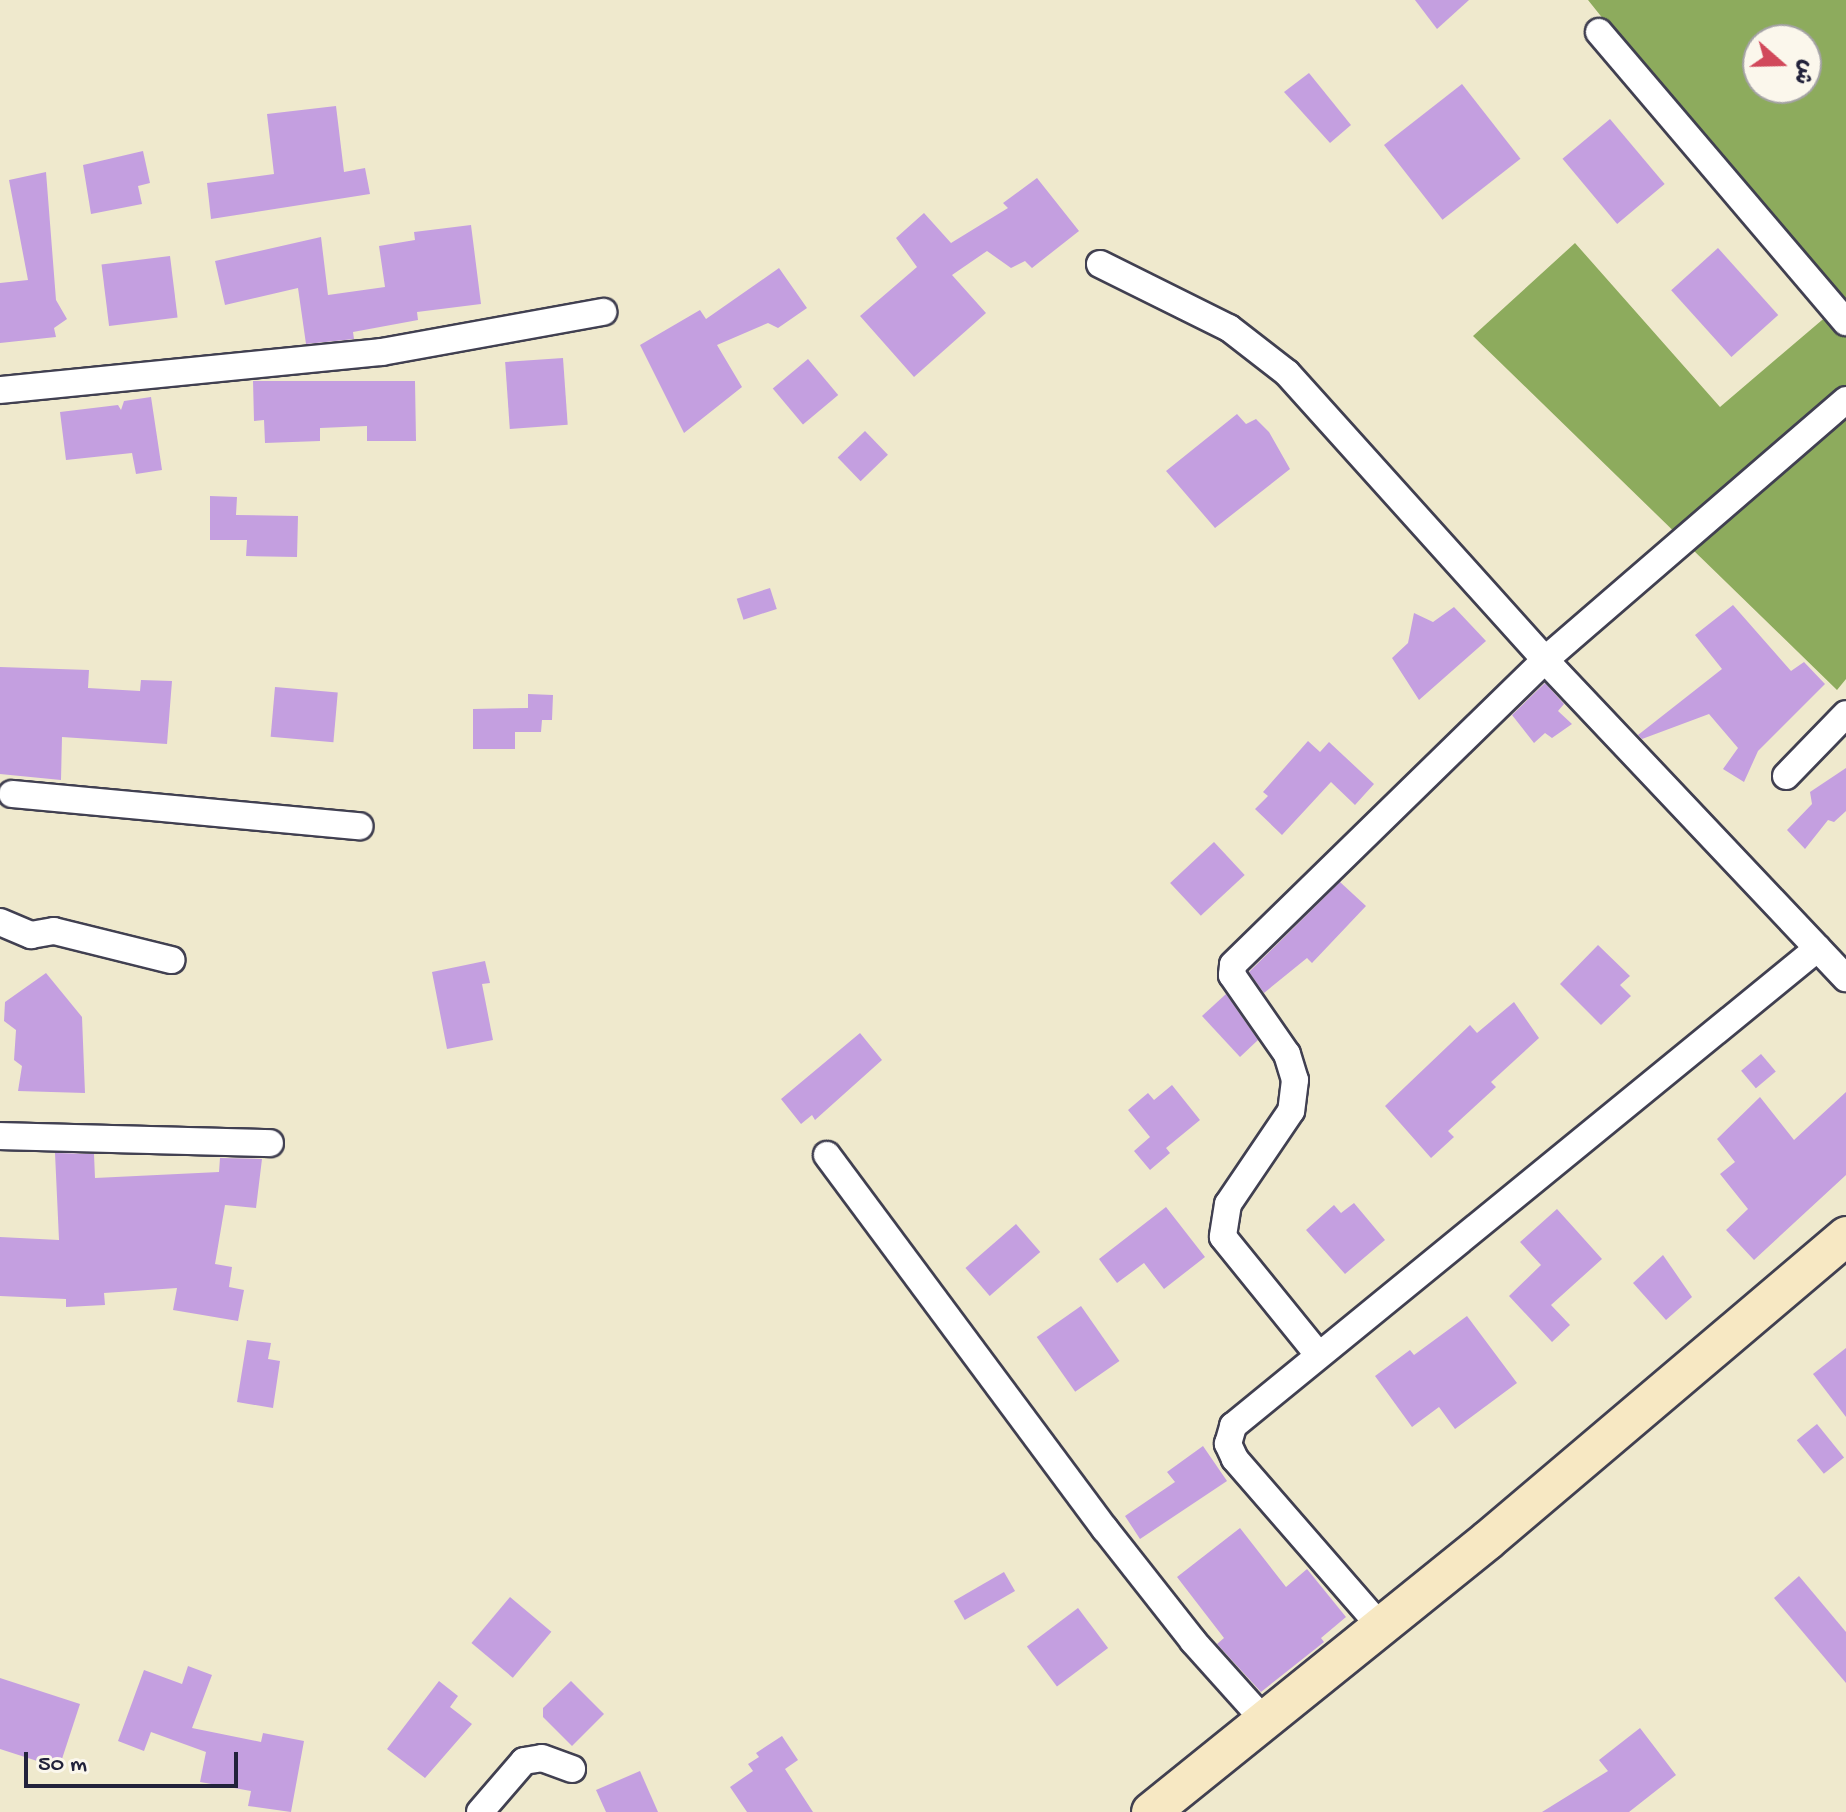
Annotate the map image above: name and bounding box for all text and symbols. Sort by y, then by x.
north arrow [1742,24,1822,104]
text: ش [1786,56,1819,87]
scale bar [28,1736,242,1786]
text: 50 m [38,1751,87,1780]

